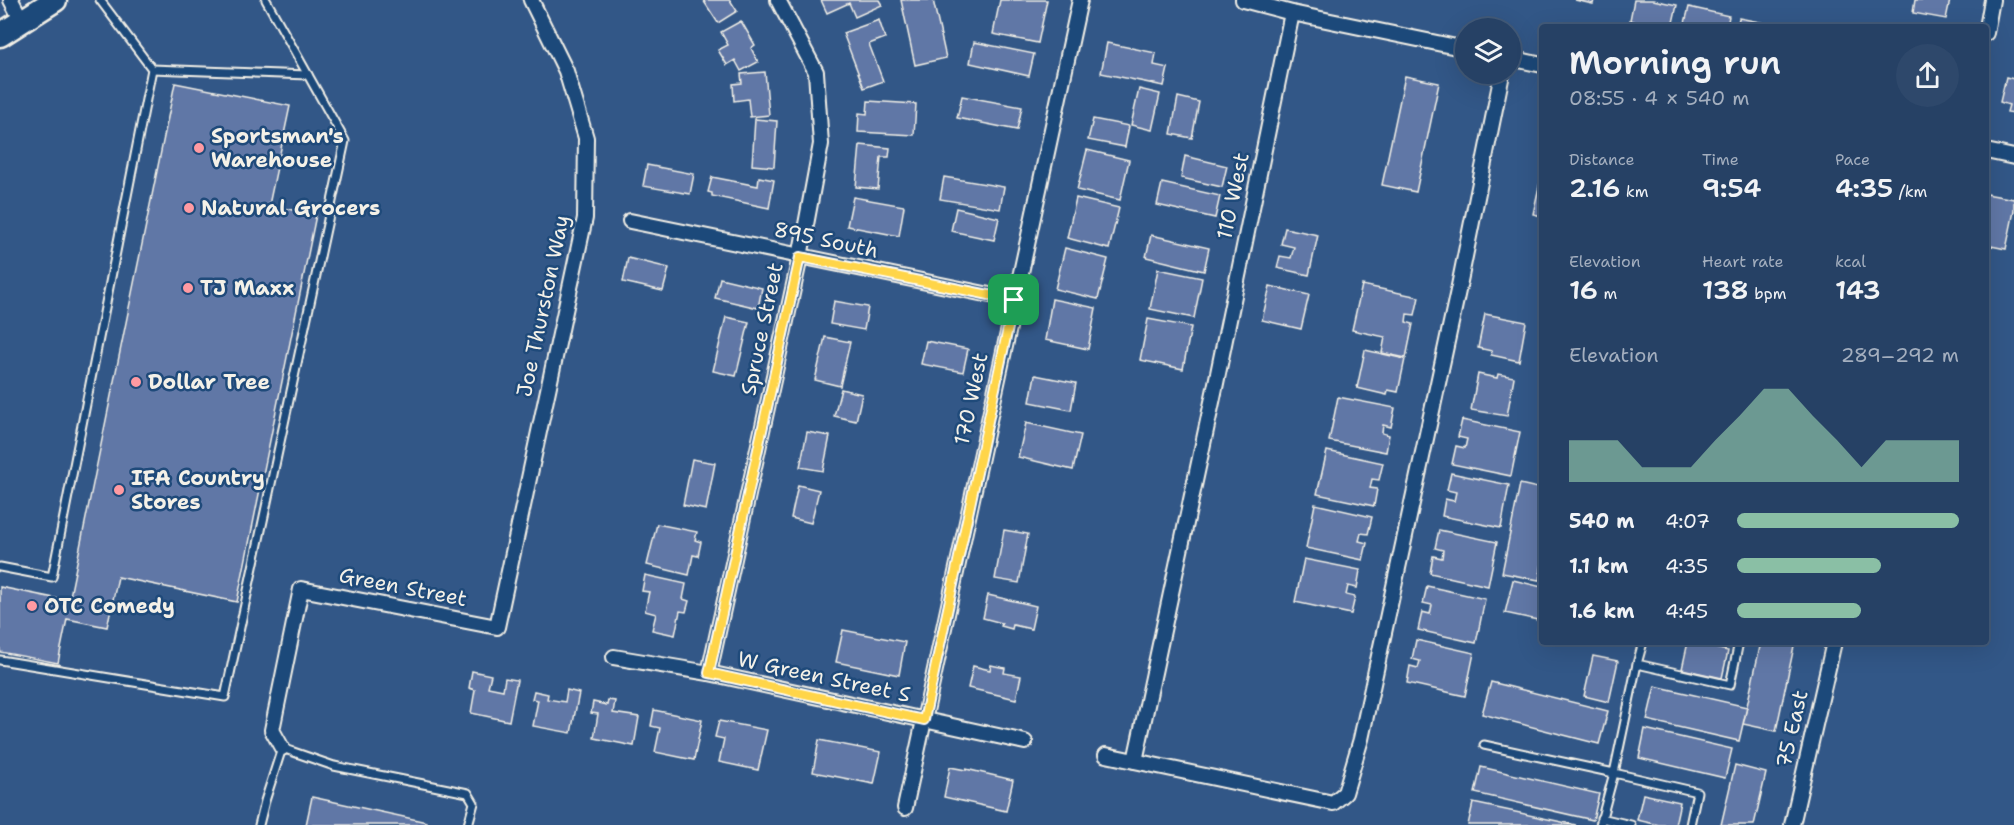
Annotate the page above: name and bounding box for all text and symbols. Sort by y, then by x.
map controls [1455,18,1521,84]
button: layers [1455,18,1521,84]
text: Morning run [1569,40,1781,85]
button: share [1896,44,1959,107]
text: 08:55 · 4 × 540 m [1569,85,1749,111]
place label: Sportsman's Warehouse [211,122,344,174]
marker: Sportsman's Warehouse [192,141,206,155]
text: Distance [1569,149,1635,170]
text: Time [1702,149,1739,170]
text: Pace [1835,149,1870,170]
street label: 110 West [1210,150,1256,242]
text: 2.16 [1569,170,1620,205]
text: 9:54 [1702,170,1762,205]
text: 4:35 [1835,170,1893,205]
text: km [1620,181,1649,202]
text: /km [1893,181,1927,202]
place label: Natural Grocers [201,194,380,222]
marker: Natural Grocers [182,201,196,215]
street label: Joe Thurston Way [510,212,576,400]
street label: 895 South [771,215,881,265]
text: Elevation [1569,251,1641,272]
text: Heart rate [1702,251,1784,272]
text: kcal [1835,251,1866,272]
street label: Spruce Street [734,260,790,398]
text: 16 [1569,272,1598,307]
text: 138 [1702,272,1749,307]
text: 143 [1835,272,1881,307]
place label: TJ Maxx [200,274,294,302]
pin [988,274,1039,325]
marker: TJ Maxx [181,281,195,295]
icon: arrive [997,283,1030,316]
text: m [1598,283,1617,304]
text: bpm [1749,283,1786,304]
text: Elevation [1569,342,1659,368]
text: 289–292 m [1841,342,1959,368]
street label: 170 West [948,350,994,448]
place label: Dollar Tree [148,368,270,396]
marker: Dollar Tree [129,375,143,389]
place label: IFA Country Stores [131,464,265,516]
marker: IFA Country Stores [112,483,126,497]
text: 540 m [1569,508,1634,534]
text: 4:07 [1665,508,1710,534]
text: 1.1 km [1569,553,1628,579]
text: 4:35 [1665,553,1708,579]
street label: Green Street [337,561,469,613]
place label: OTC Comedy [44,592,175,620]
text: 1.6 km [1569,598,1635,624]
text: 4:45 [1665,598,1708,624]
marker: OTC Comedy [25,599,39,613]
street label: W Green Street S [735,645,913,709]
street label: 75 East [1769,687,1815,771]

